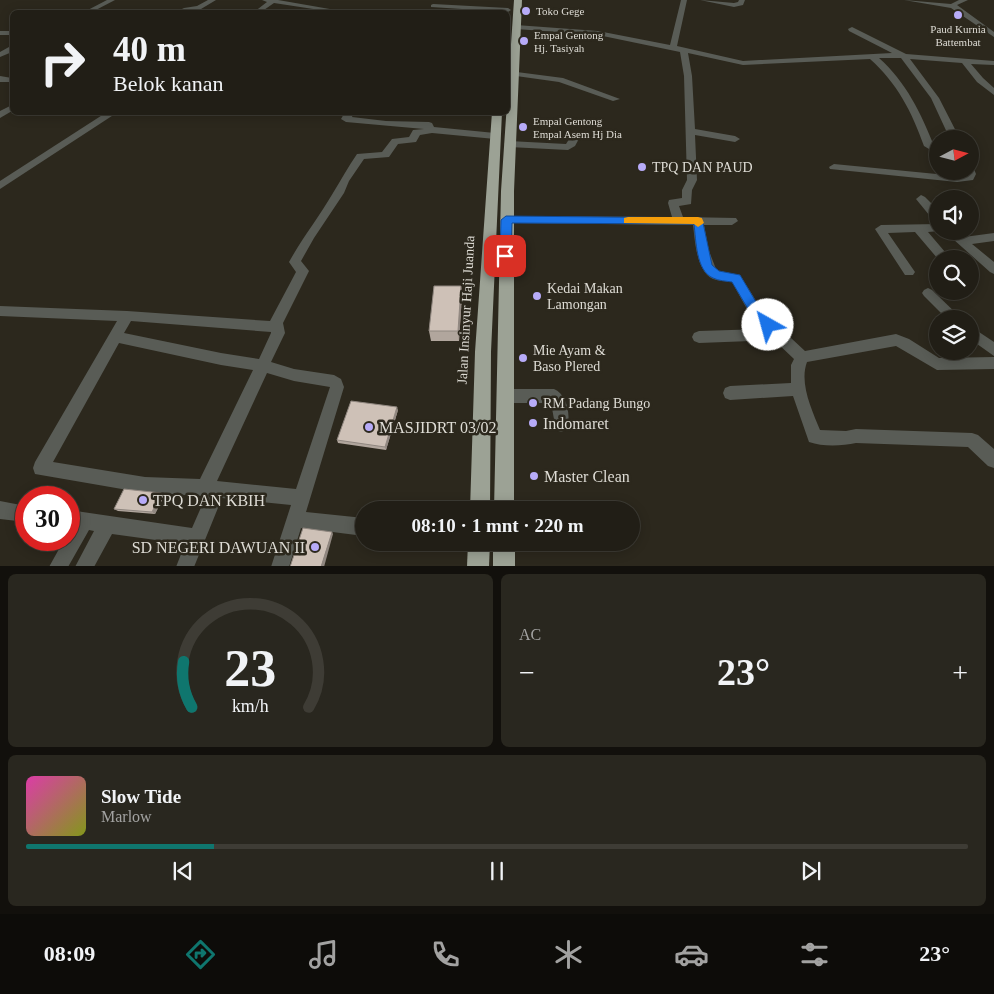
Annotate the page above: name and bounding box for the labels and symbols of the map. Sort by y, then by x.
marker: Toko Gege [520,5,532,17]
place label: Toko Gege [536,5,585,17]
marker: Paud Kurnia Battembat [952,9,964,21]
place label: Paud Kurnia Battembat [930,23,986,48]
place label: Empal Gentong Hj. Tasiyah [534,29,604,54]
marker: Empal Gentong Hj. Tasiyah [518,35,530,47]
place label: Empal Gentong Empal Asem Hj Dia [533,115,622,140]
marker: Empal Gentong Empal Asem Hj Dia [517,121,529,133]
north arrow [929,130,979,180]
place label: TPQ DAN PAUD [652,160,753,175]
marker: TPQ DAN PAUD [636,161,648,173]
street label: Jalan Insinyur Haji Juanda [455,234,477,385]
pin [484,235,526,277]
place label: Kedai Makan Lamongan [547,281,623,312]
marker: Kedai Makan Lamongan [531,290,543,302]
position arrow [741,298,793,350]
place label: Mie Ayam & Baso Plered [533,343,606,374]
marker: Mie Ayam & Baso Plered [517,352,529,364]
place label: RM Padang Bungo [543,396,650,411]
marker: RM Padang Bungo [527,397,539,409]
place label: Indomaret [543,415,609,432]
marker: Indomaret [527,417,539,429]
place label: MASJIDRT 03/02 [379,419,496,436]
marker: MASJIDRT 03/02 [363,421,375,433]
place label: Master Clean [544,468,630,485]
marker: Master Clean [528,470,540,482]
speed limit sign: 30 [15,486,80,551]
place label: TPQ DAN KBIH [153,492,265,509]
marker: TPQ DAN KBIH [137,494,149,506]
place label: SD NEGERI DAWUAN II [132,539,305,556]
marker: SD NEGERI DAWUAN II [309,541,321,553]

